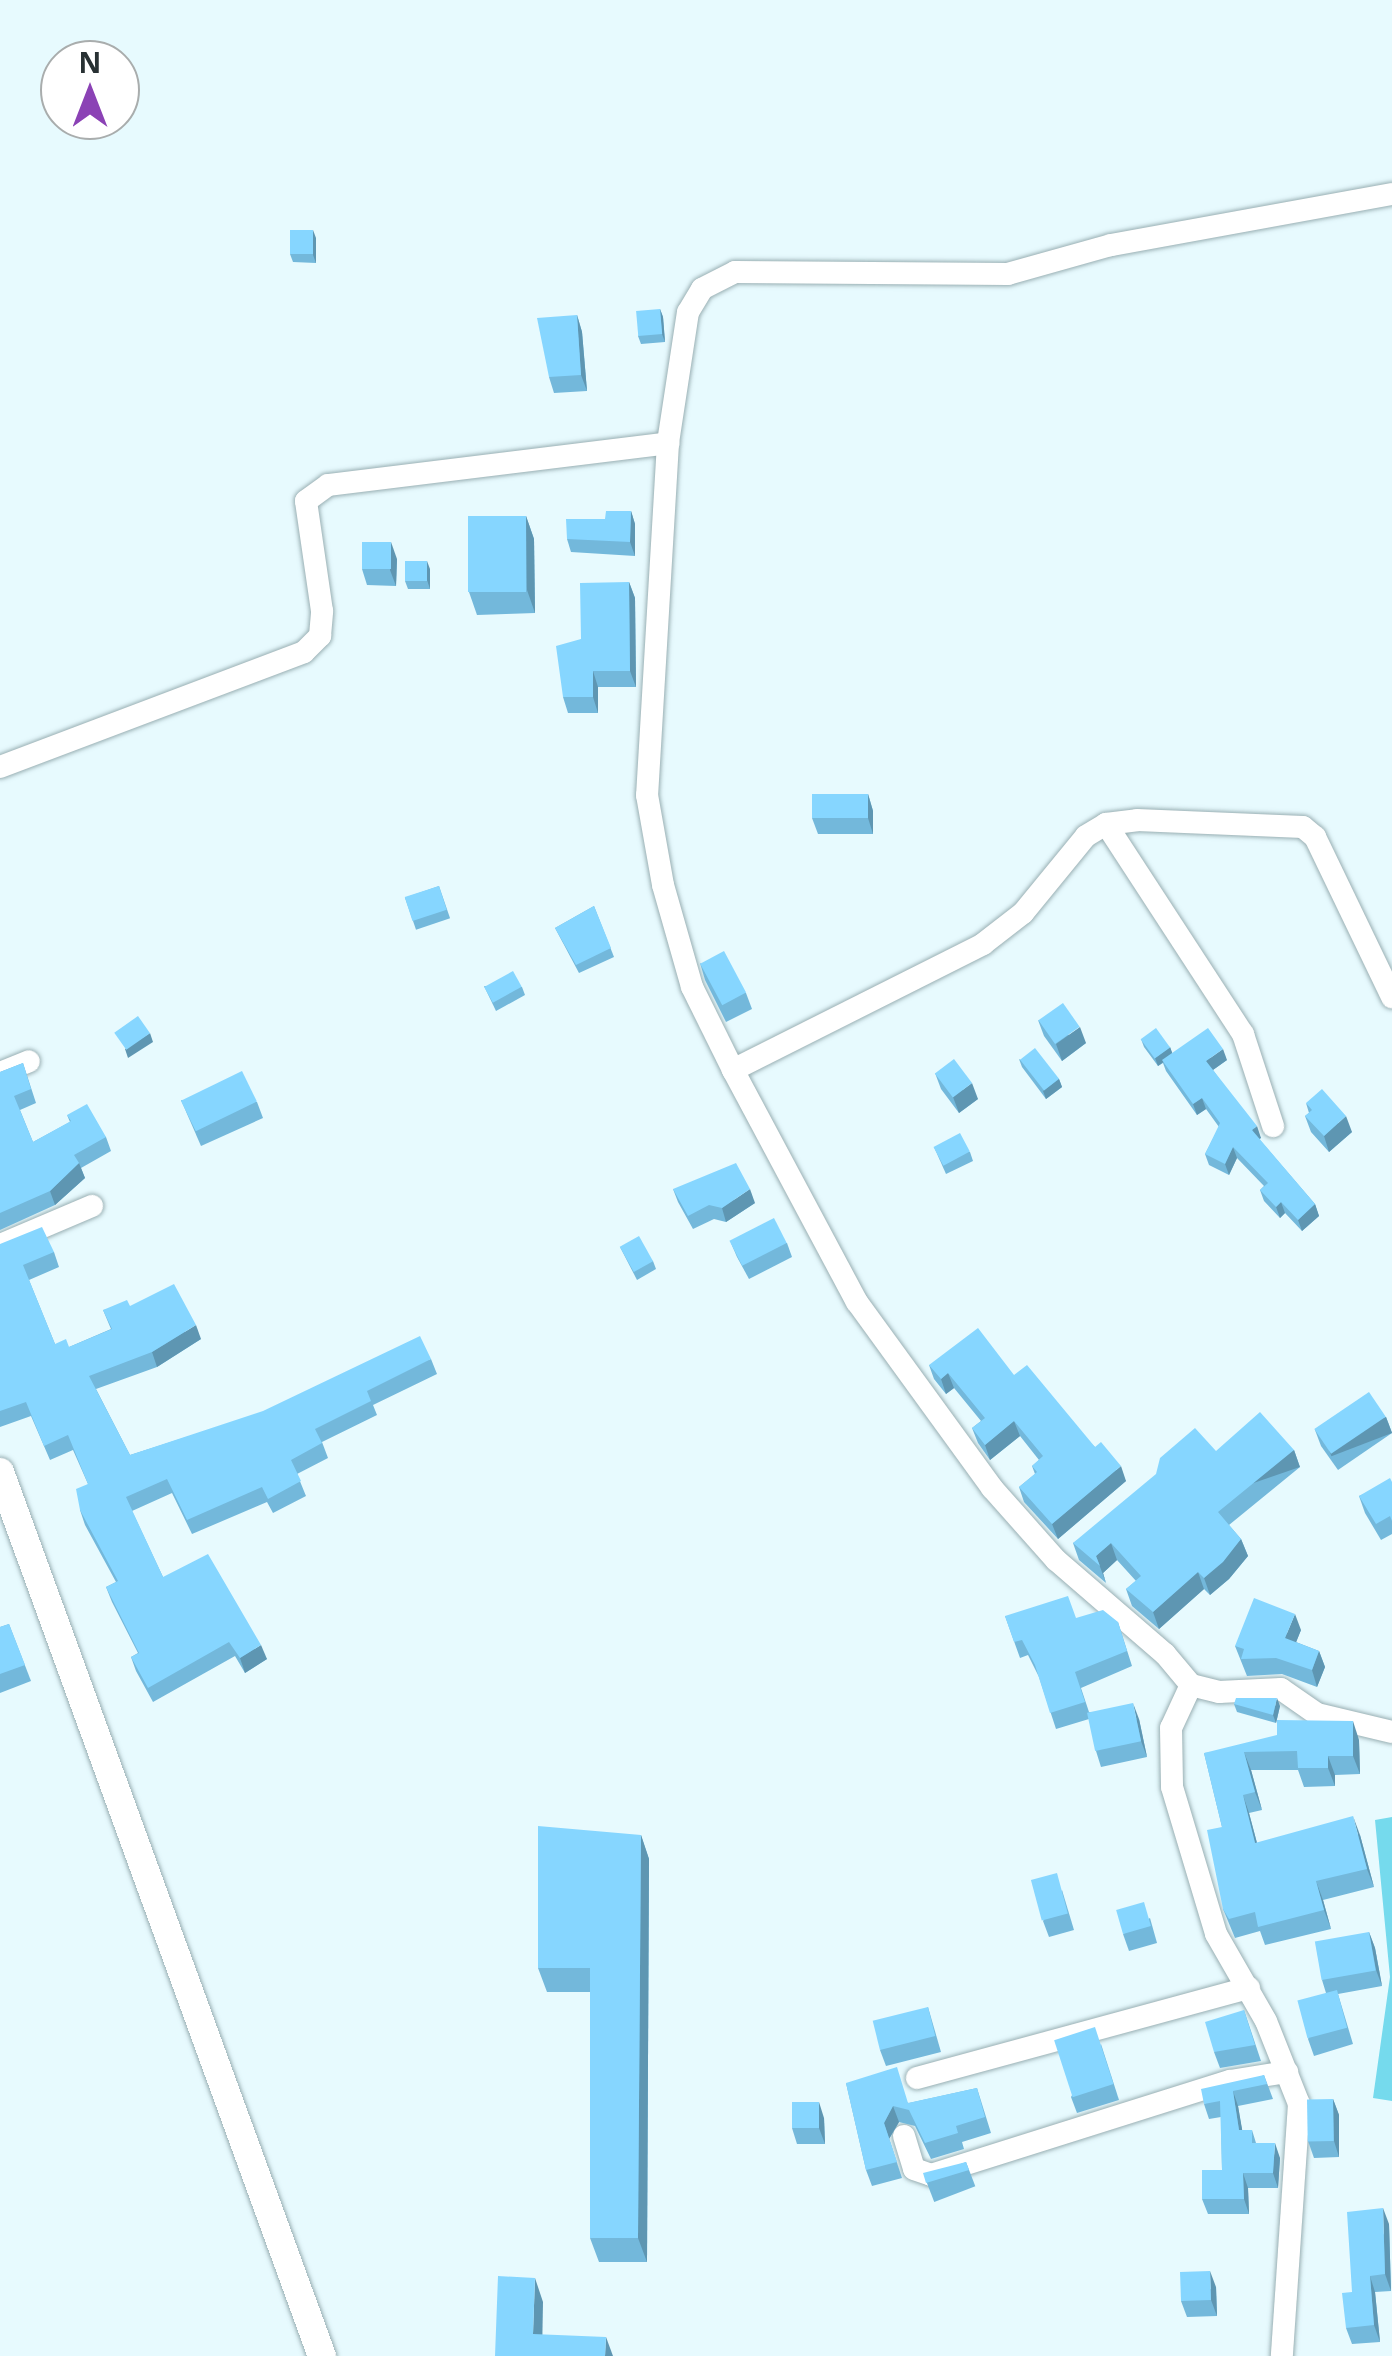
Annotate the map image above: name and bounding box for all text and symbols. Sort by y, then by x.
north arrow [40,40,140,140]
text: N [79,43,101,81]

